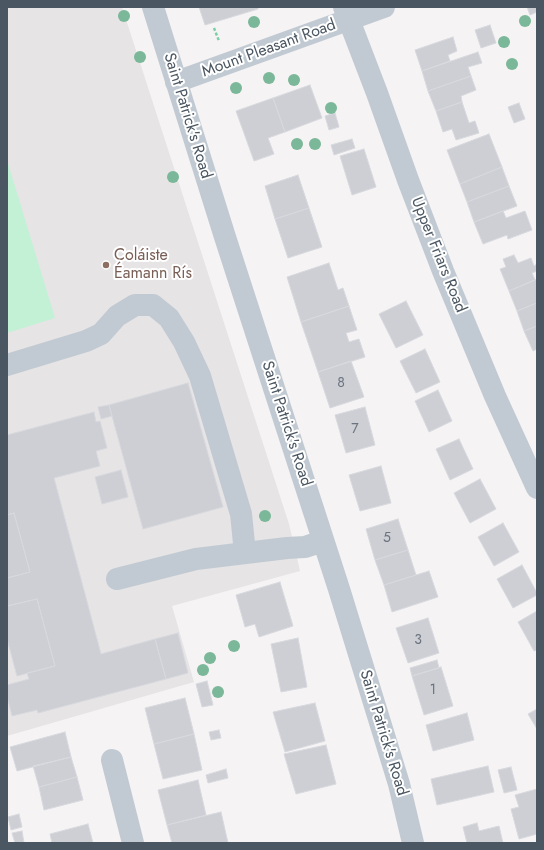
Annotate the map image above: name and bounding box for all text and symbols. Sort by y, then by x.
street label: Mount Pleasant Road [199,16,339,82]
street label: Saint Patrick's Road [159,51,215,181]
street label: Upper Friars Road [406,194,470,316]
place label: Coláiste Éamann Rís [114,246,192,284]
marker: Coláiste Éamann Rís [101,260,111,270]
street label: Saint Patrick's Road [257,359,315,489]
house number: 8 [337,376,345,392]
house number: 7 [351,422,359,438]
house number: 5 [383,531,391,547]
house number: 3 [414,633,422,649]
street label: Saint Patrick's Road [355,668,411,798]
house number: 1 [430,683,436,699]

